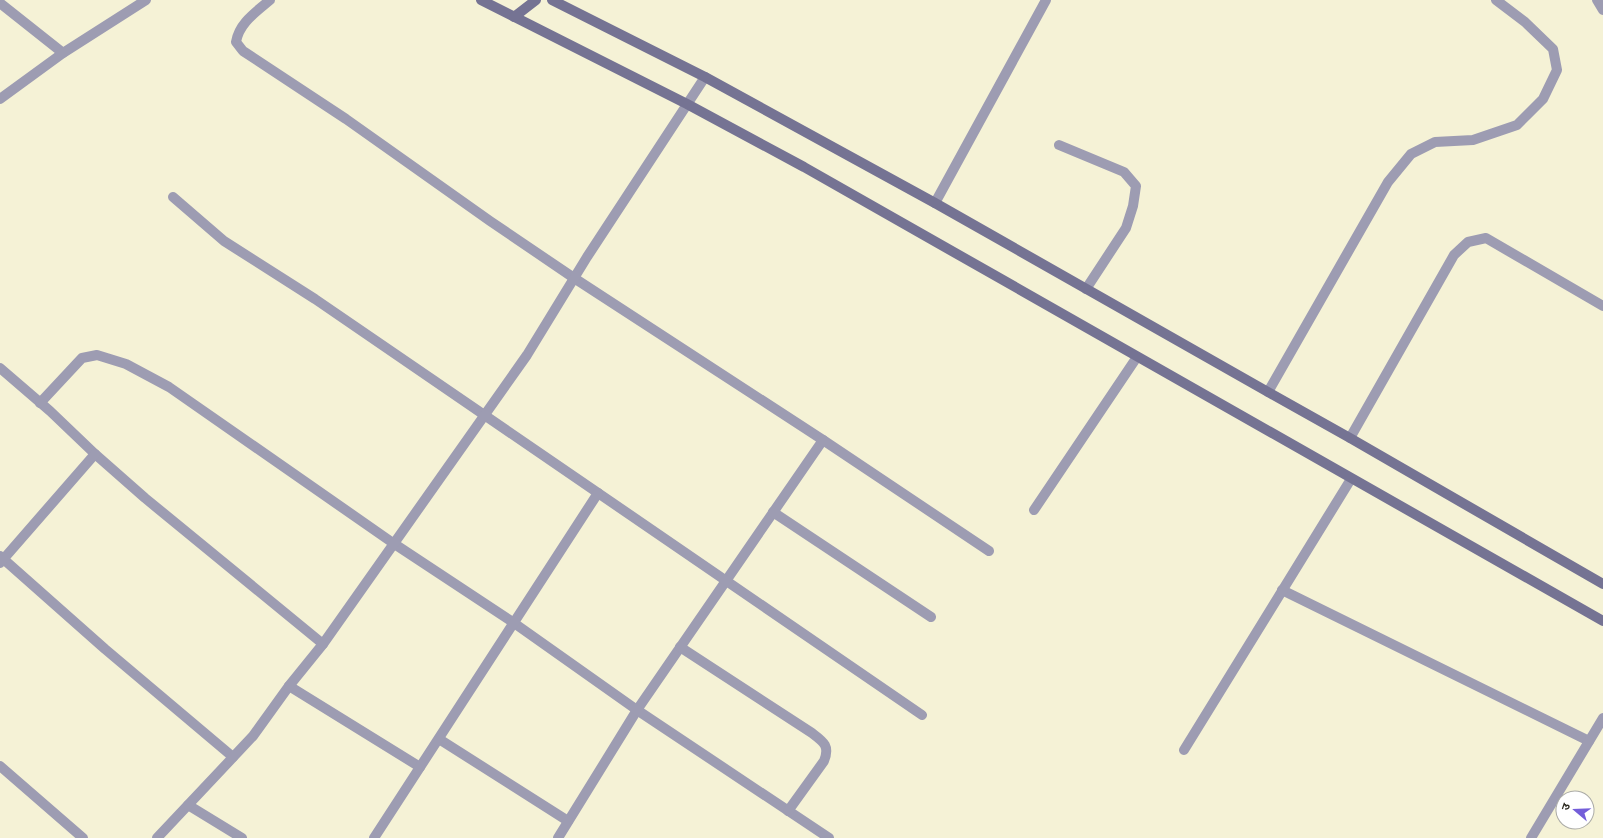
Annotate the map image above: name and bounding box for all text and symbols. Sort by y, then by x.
north arrow [1555,790,1595,830]
text: उ [1557,801,1575,813]

